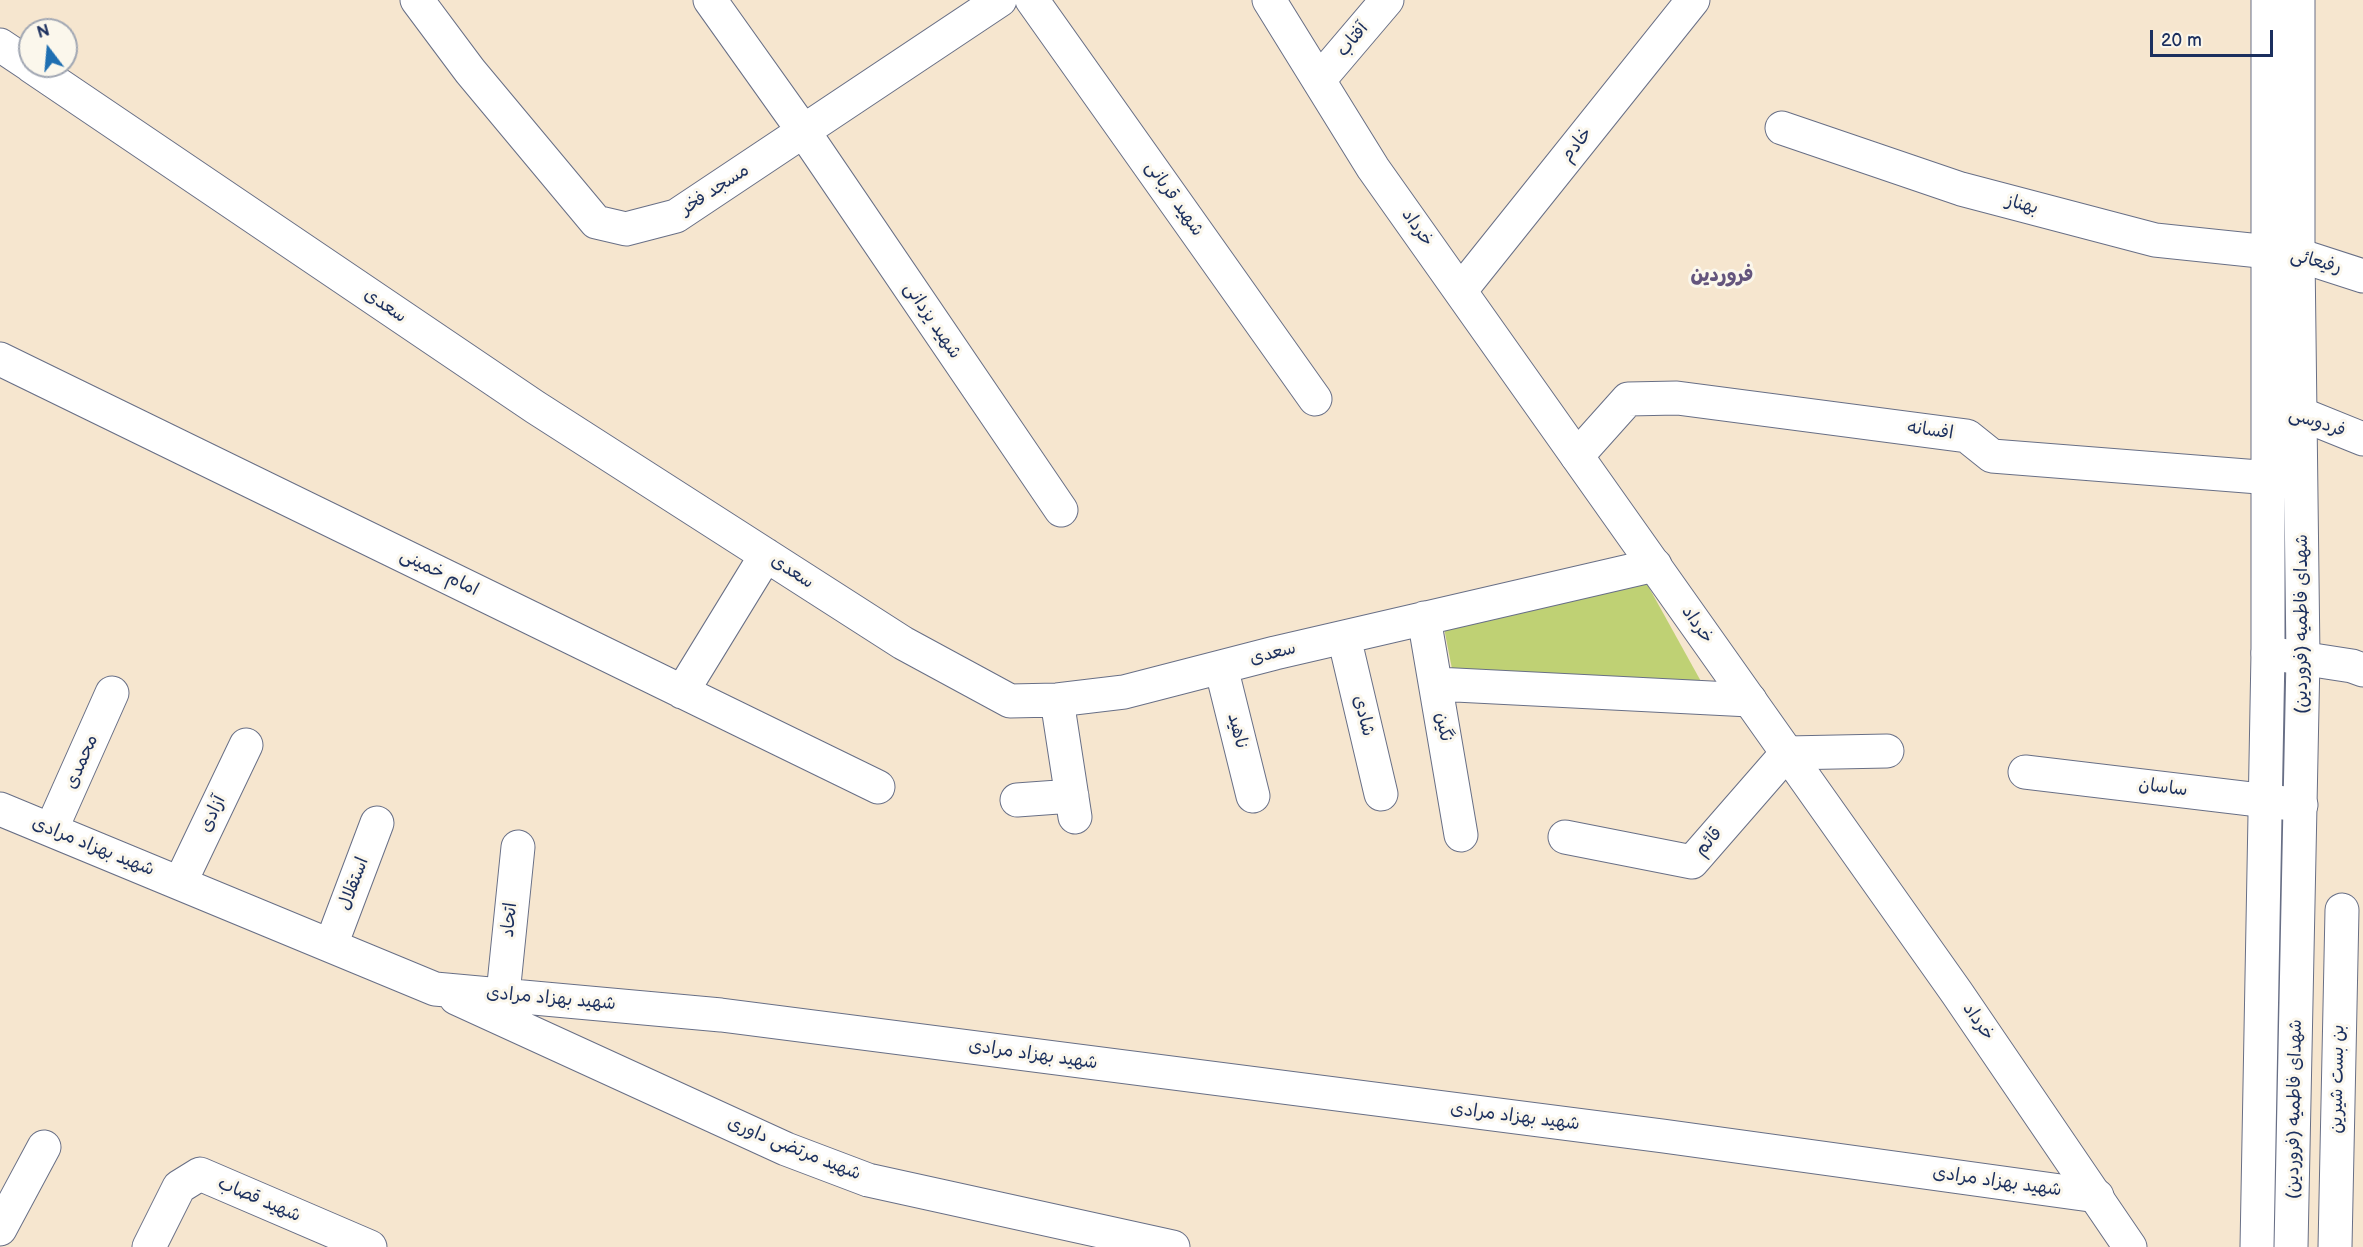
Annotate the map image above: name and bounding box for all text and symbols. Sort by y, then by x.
north arrow [18,18,78,78]
street label: آفتاب [1333,18,1373,62]
scale bar [2153,18,2276,56]
text: N [35,21,52,43]
text: 20 m [2161,30,2202,51]
street label: خادم [1557,123,1597,167]
street label: شهید قربانی [1140,157,1208,241]
street label: مسجد فخر [676,160,754,220]
street label: بهناز [2003,190,2041,220]
street label: خرداد [1396,205,1438,251]
street label: رفیعائی [2288,245,2344,279]
district label: فروردین [1691,264,1753,288]
street label: شهید یزدانی [899,279,965,363]
street label: سعدی [360,284,410,328]
street label: فردوسی [2286,404,2348,442]
street label: افسانه [1905,417,1955,445]
street label: شهدای فاطمیه (فروردین) [2291,534,2313,714]
street label: امام خمینی [396,545,482,601]
street label: سعدی [766,550,818,594]
street label: خرداد [1676,602,1718,648]
street label: سعدی [1248,638,1298,670]
street label: شادی [1348,693,1378,739]
street label: ناهید [1222,711,1252,751]
street label: نگین [1430,711,1456,743]
street label: محمدی [61,732,103,792]
street label: ساسان [2137,774,2189,802]
street label: آزادی [195,792,231,836]
street label: شهید بهزاد مرادی [29,813,157,881]
street label: قائم [1691,823,1727,861]
street label: استقلال [334,854,374,914]
street label: اتحاد [497,902,523,938]
street label: شهید بهزاد مرادی [485,983,617,1015]
street label: خرداد [1957,999,1999,1045]
street label: شهدای فاطمیه (فروردین) [2283,1019,2307,1199]
street label: بن بست شیرین [2326,1024,2350,1134]
street label: شهید بهزاد مرادی [967,1035,1099,1075]
street label: شهید بهزاد مرادی [1449,1098,1581,1136]
street label: شهید مرتضی داوری [724,1112,864,1186]
street label: شهید بهزاد مرادی [1931,1162,2063,1202]
street label: شهید قصاب [214,1173,304,1227]

